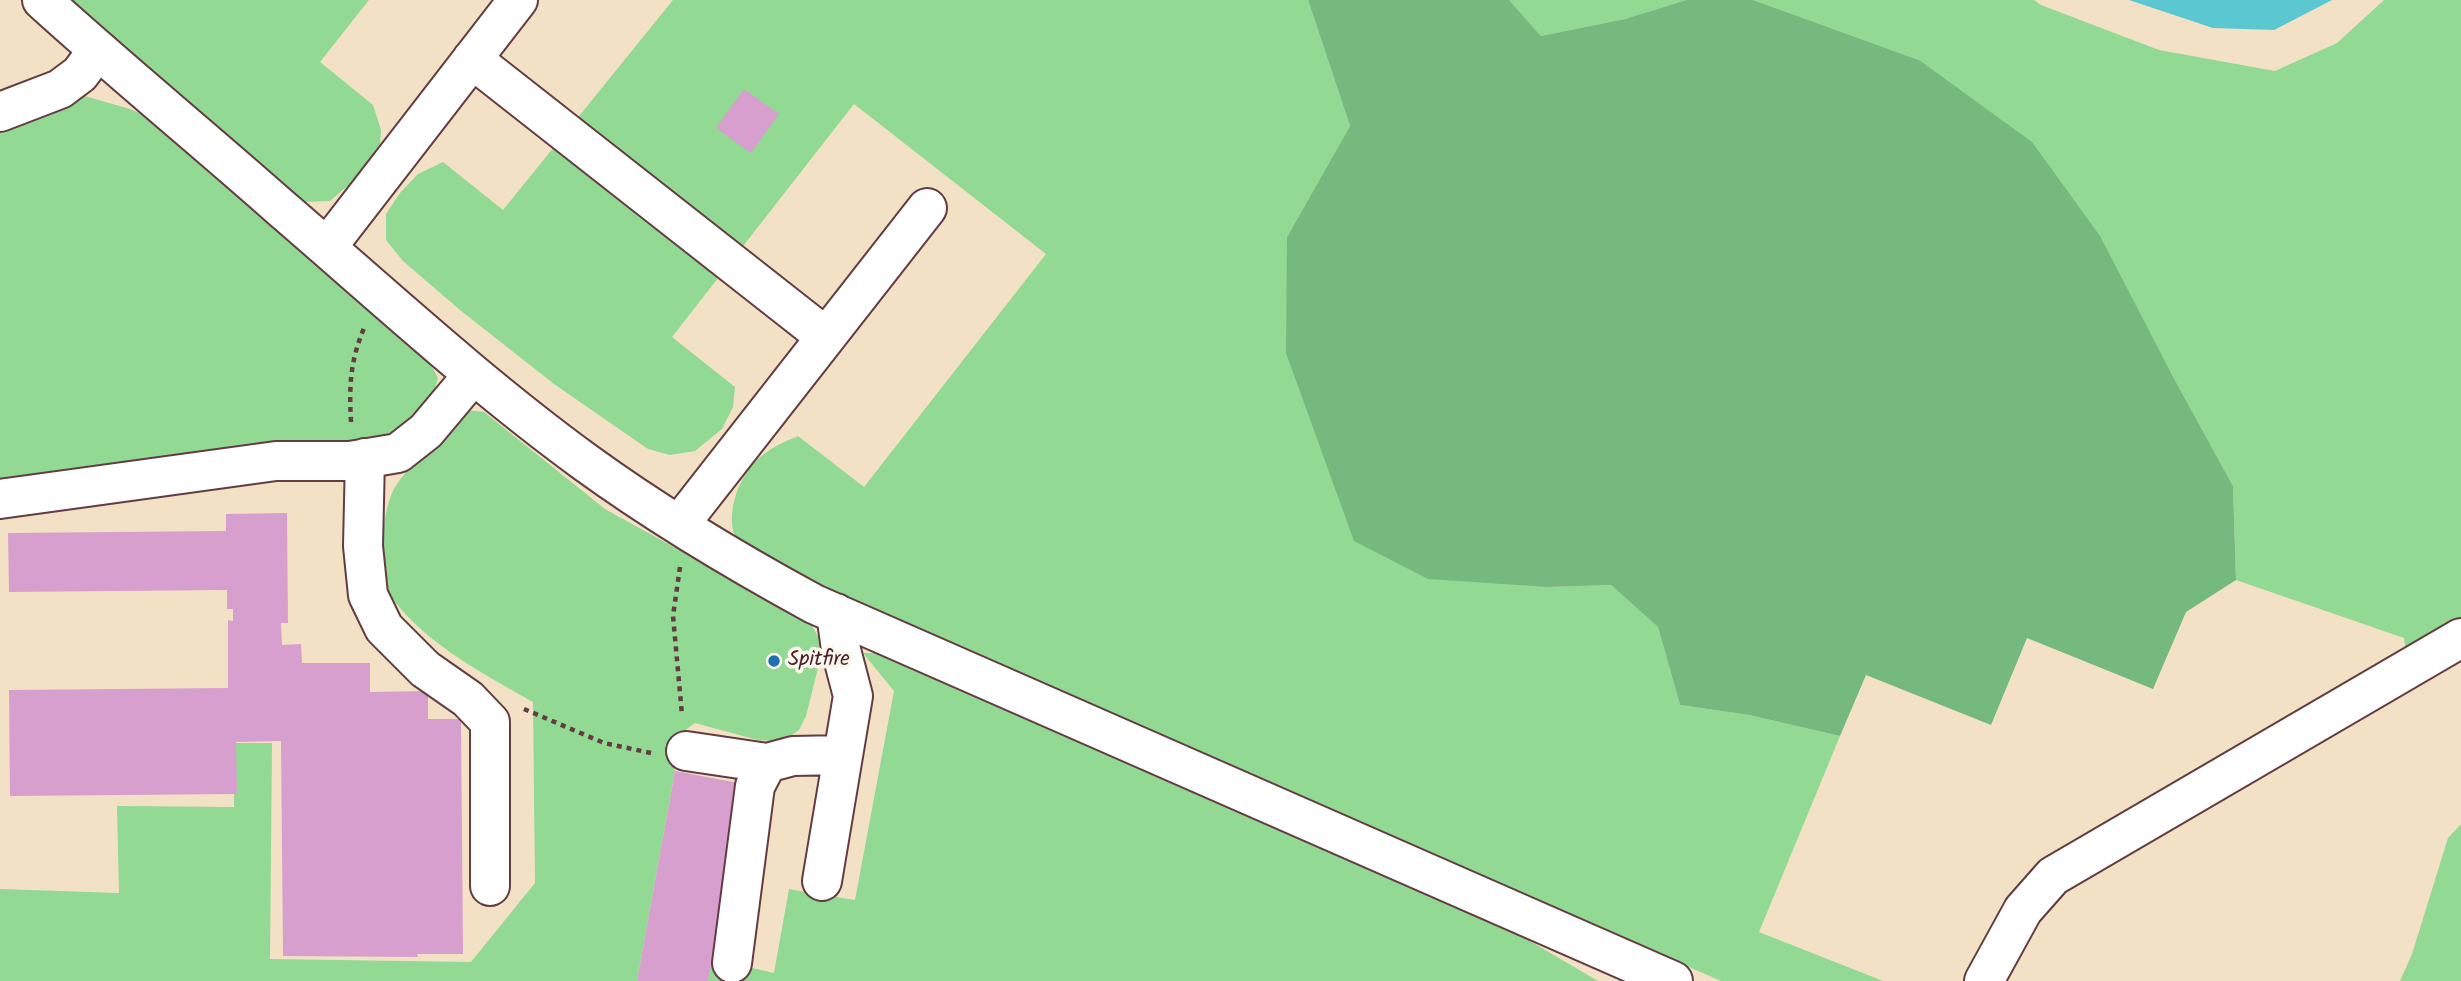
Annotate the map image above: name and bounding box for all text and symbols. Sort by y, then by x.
place label: Spitfire [788,648,850,674]
marker: Spitfire [766,653,782,669]

